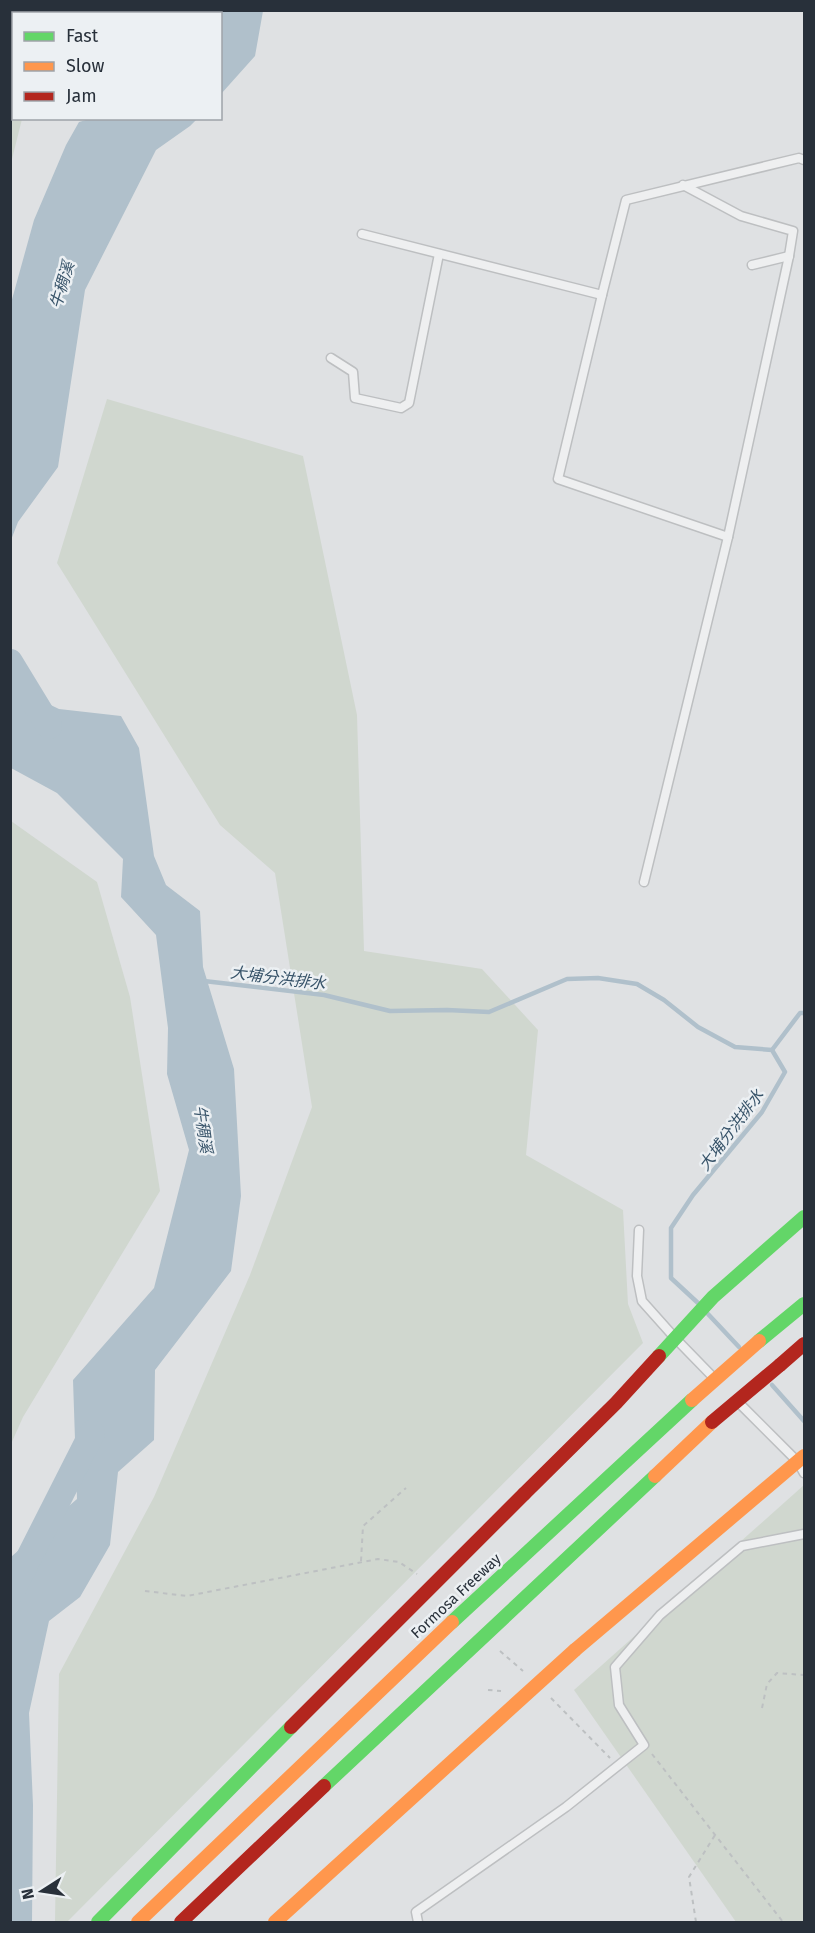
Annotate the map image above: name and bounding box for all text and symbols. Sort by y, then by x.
legend [12,12,222,120]
text: Fast [66,25,99,47]
text: Slow [66,55,105,77]
text: Jam [66,85,97,107]
water label: 牛稠溪 [46,257,79,311]
water label: 大埔分洪排水 [229,963,328,993]
water label: 大埔分洪排水 [695,1085,768,1174]
water label: 牛稠溪 [190,1104,216,1156]
street label: Formosa Freeway [407,1549,505,1642]
north arrow [12,1861,72,1921]
text: N [17,1887,38,1901]

